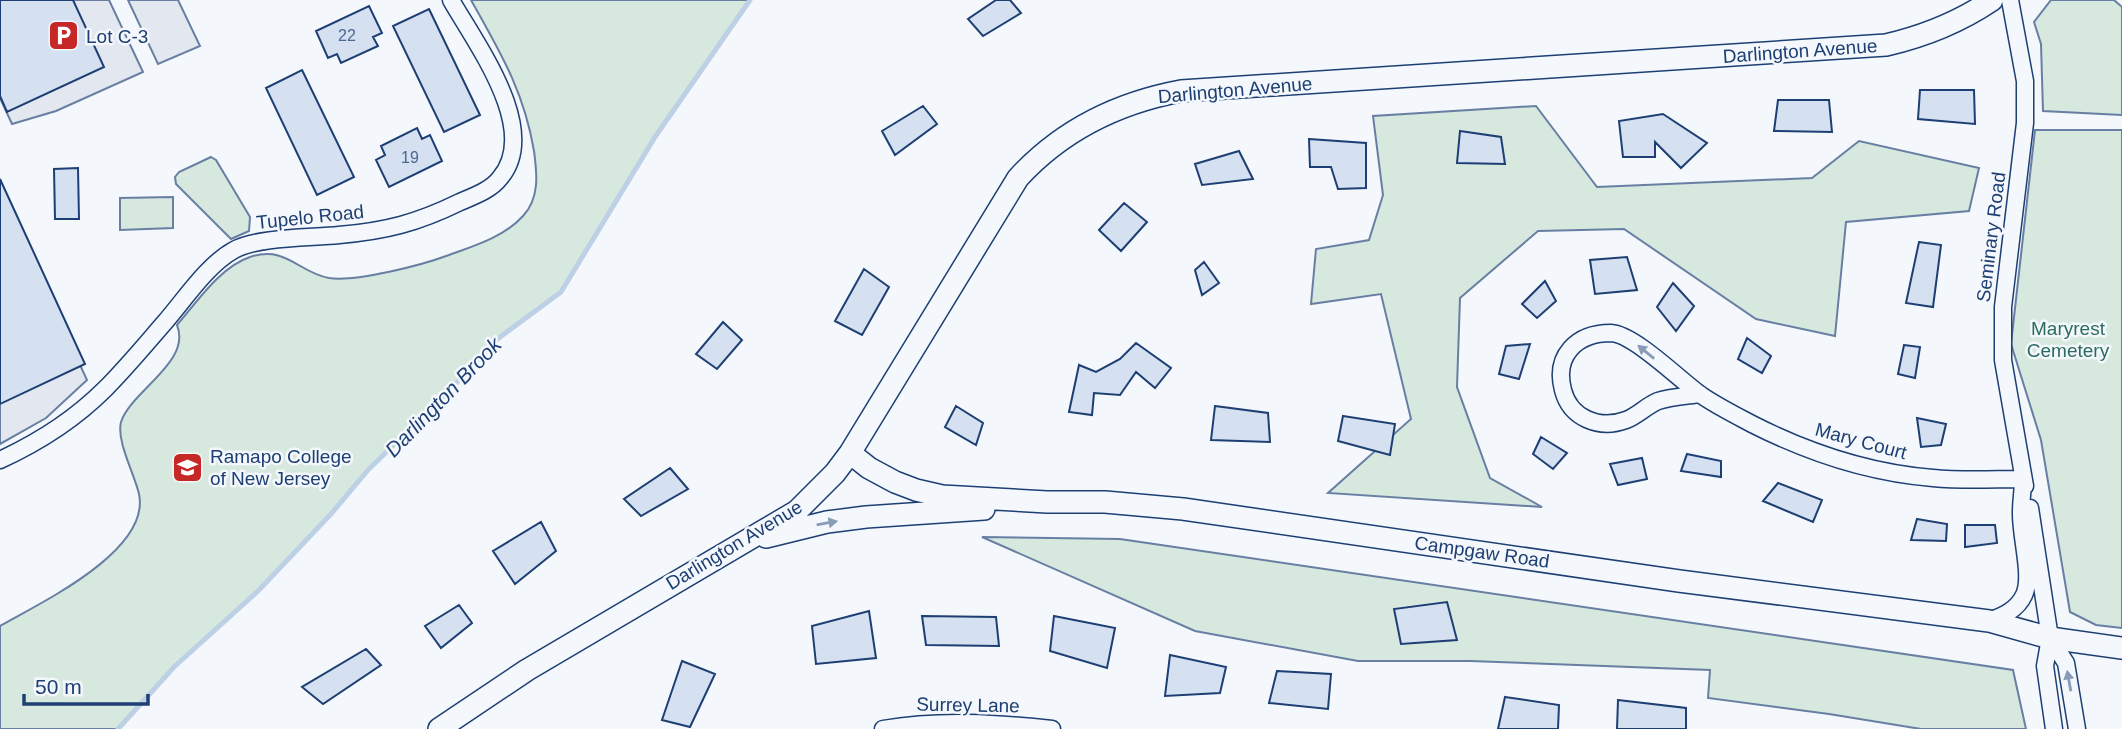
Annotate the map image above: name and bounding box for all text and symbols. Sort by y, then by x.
parking icon: Lot C-3 [46,19,80,53]
place label: Lot C-3 [86,26,148,47]
house number: 22 [338,27,356,44]
street label: Darlington Avenue [1722,35,1878,67]
street label: Darlington Avenue [1157,73,1313,107]
house number: 19 [401,149,419,166]
street label: Seminary Road [1973,171,2009,303]
street label: Tupelo Road [255,201,365,233]
park label: Maryrest Cemetery [2027,318,2110,361]
water label: Darlington Brook [380,332,507,461]
one-way arrow [1638,344,1656,359]
street label: Mary Court [1813,419,1910,463]
place label: Ramapo College of New Jersey [210,446,352,489]
school or university icon: Ramapo College of New Jersey [170,450,204,484]
street label: Darlington Avenue [662,496,806,594]
one-way arrow [816,517,838,528]
street label: Campgaw Road [1413,532,1551,572]
scale bar [24,662,149,706]
one-way arrow [2063,670,2074,692]
text: 50 m [35,675,82,698]
street label: Surrey Lane [916,694,1020,716]

